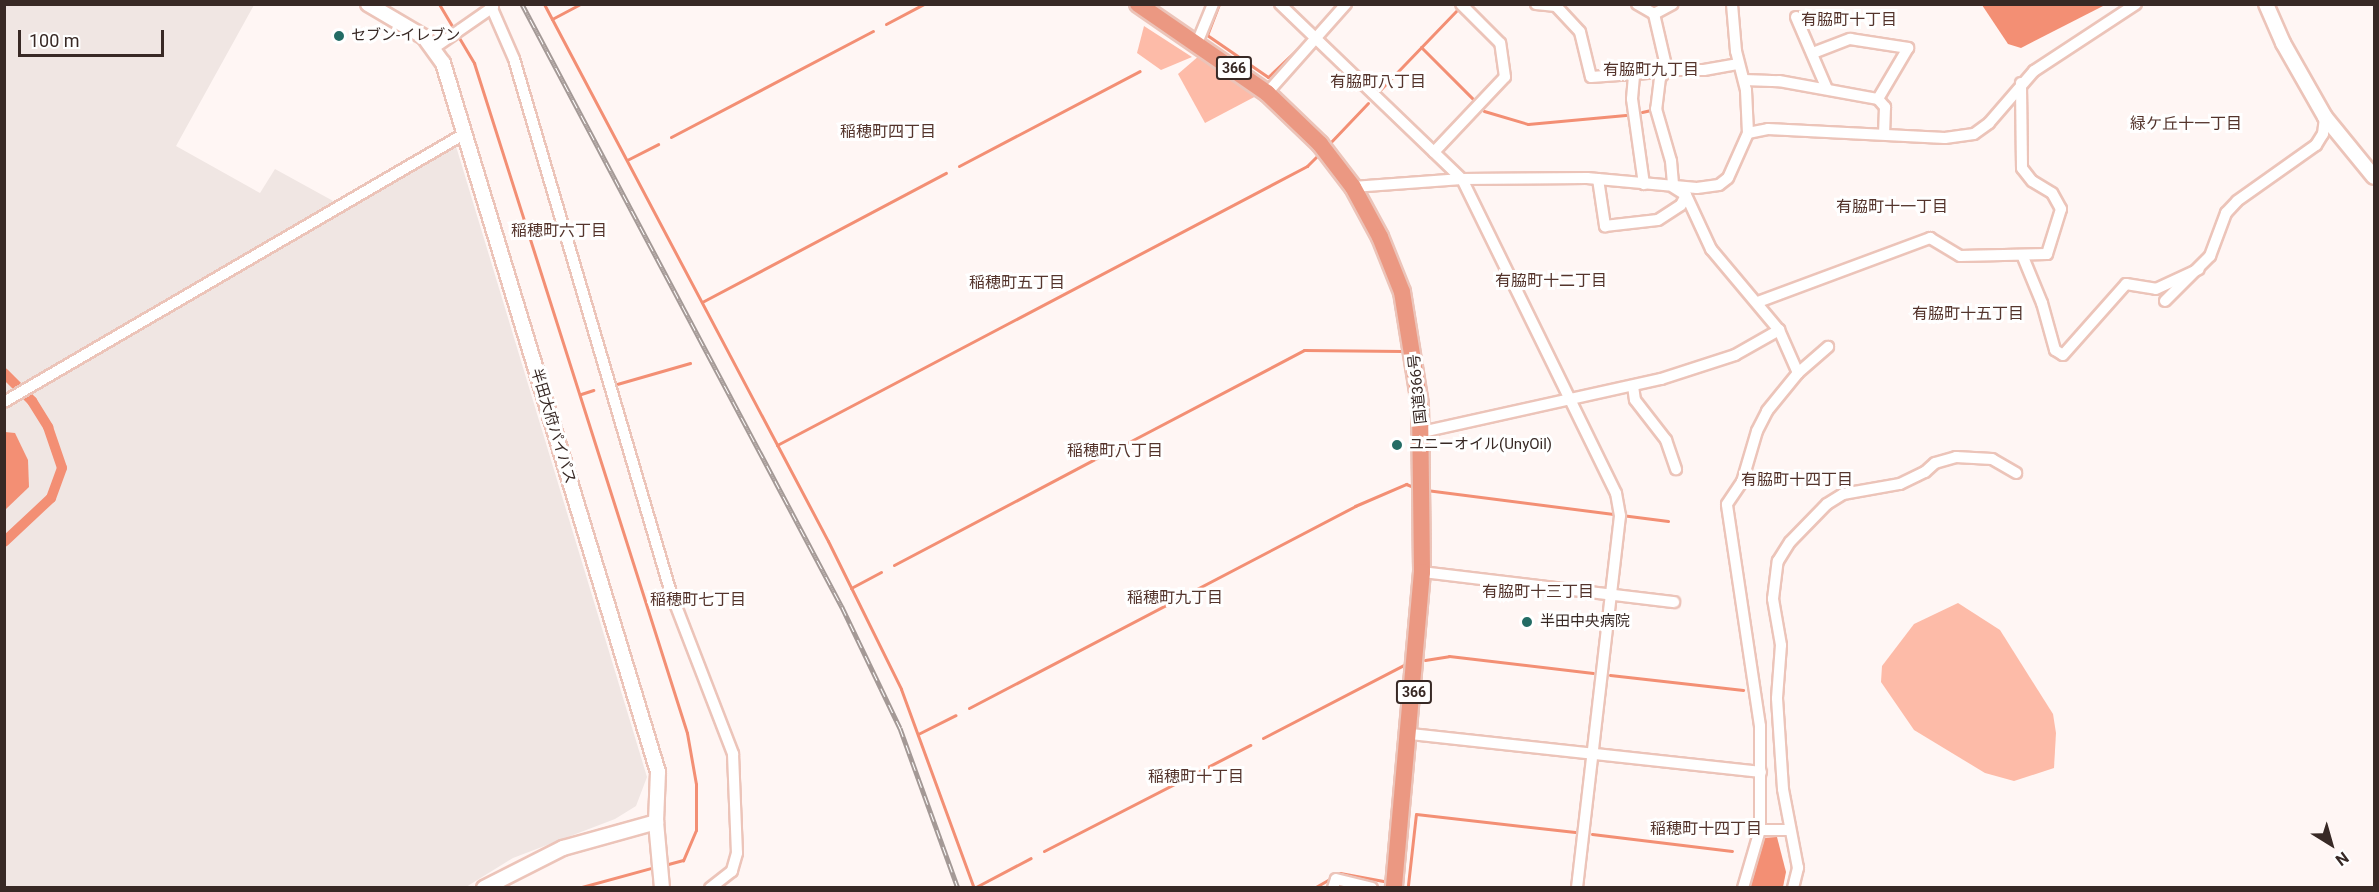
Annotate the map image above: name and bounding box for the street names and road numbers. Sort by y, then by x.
road number: 366 [1214,57,1254,79]
street label: 国道366号 [1405,353,1431,425]
street label: 半田大府パイパス [527,366,579,486]
road number: 366 [1394,681,1434,703]

